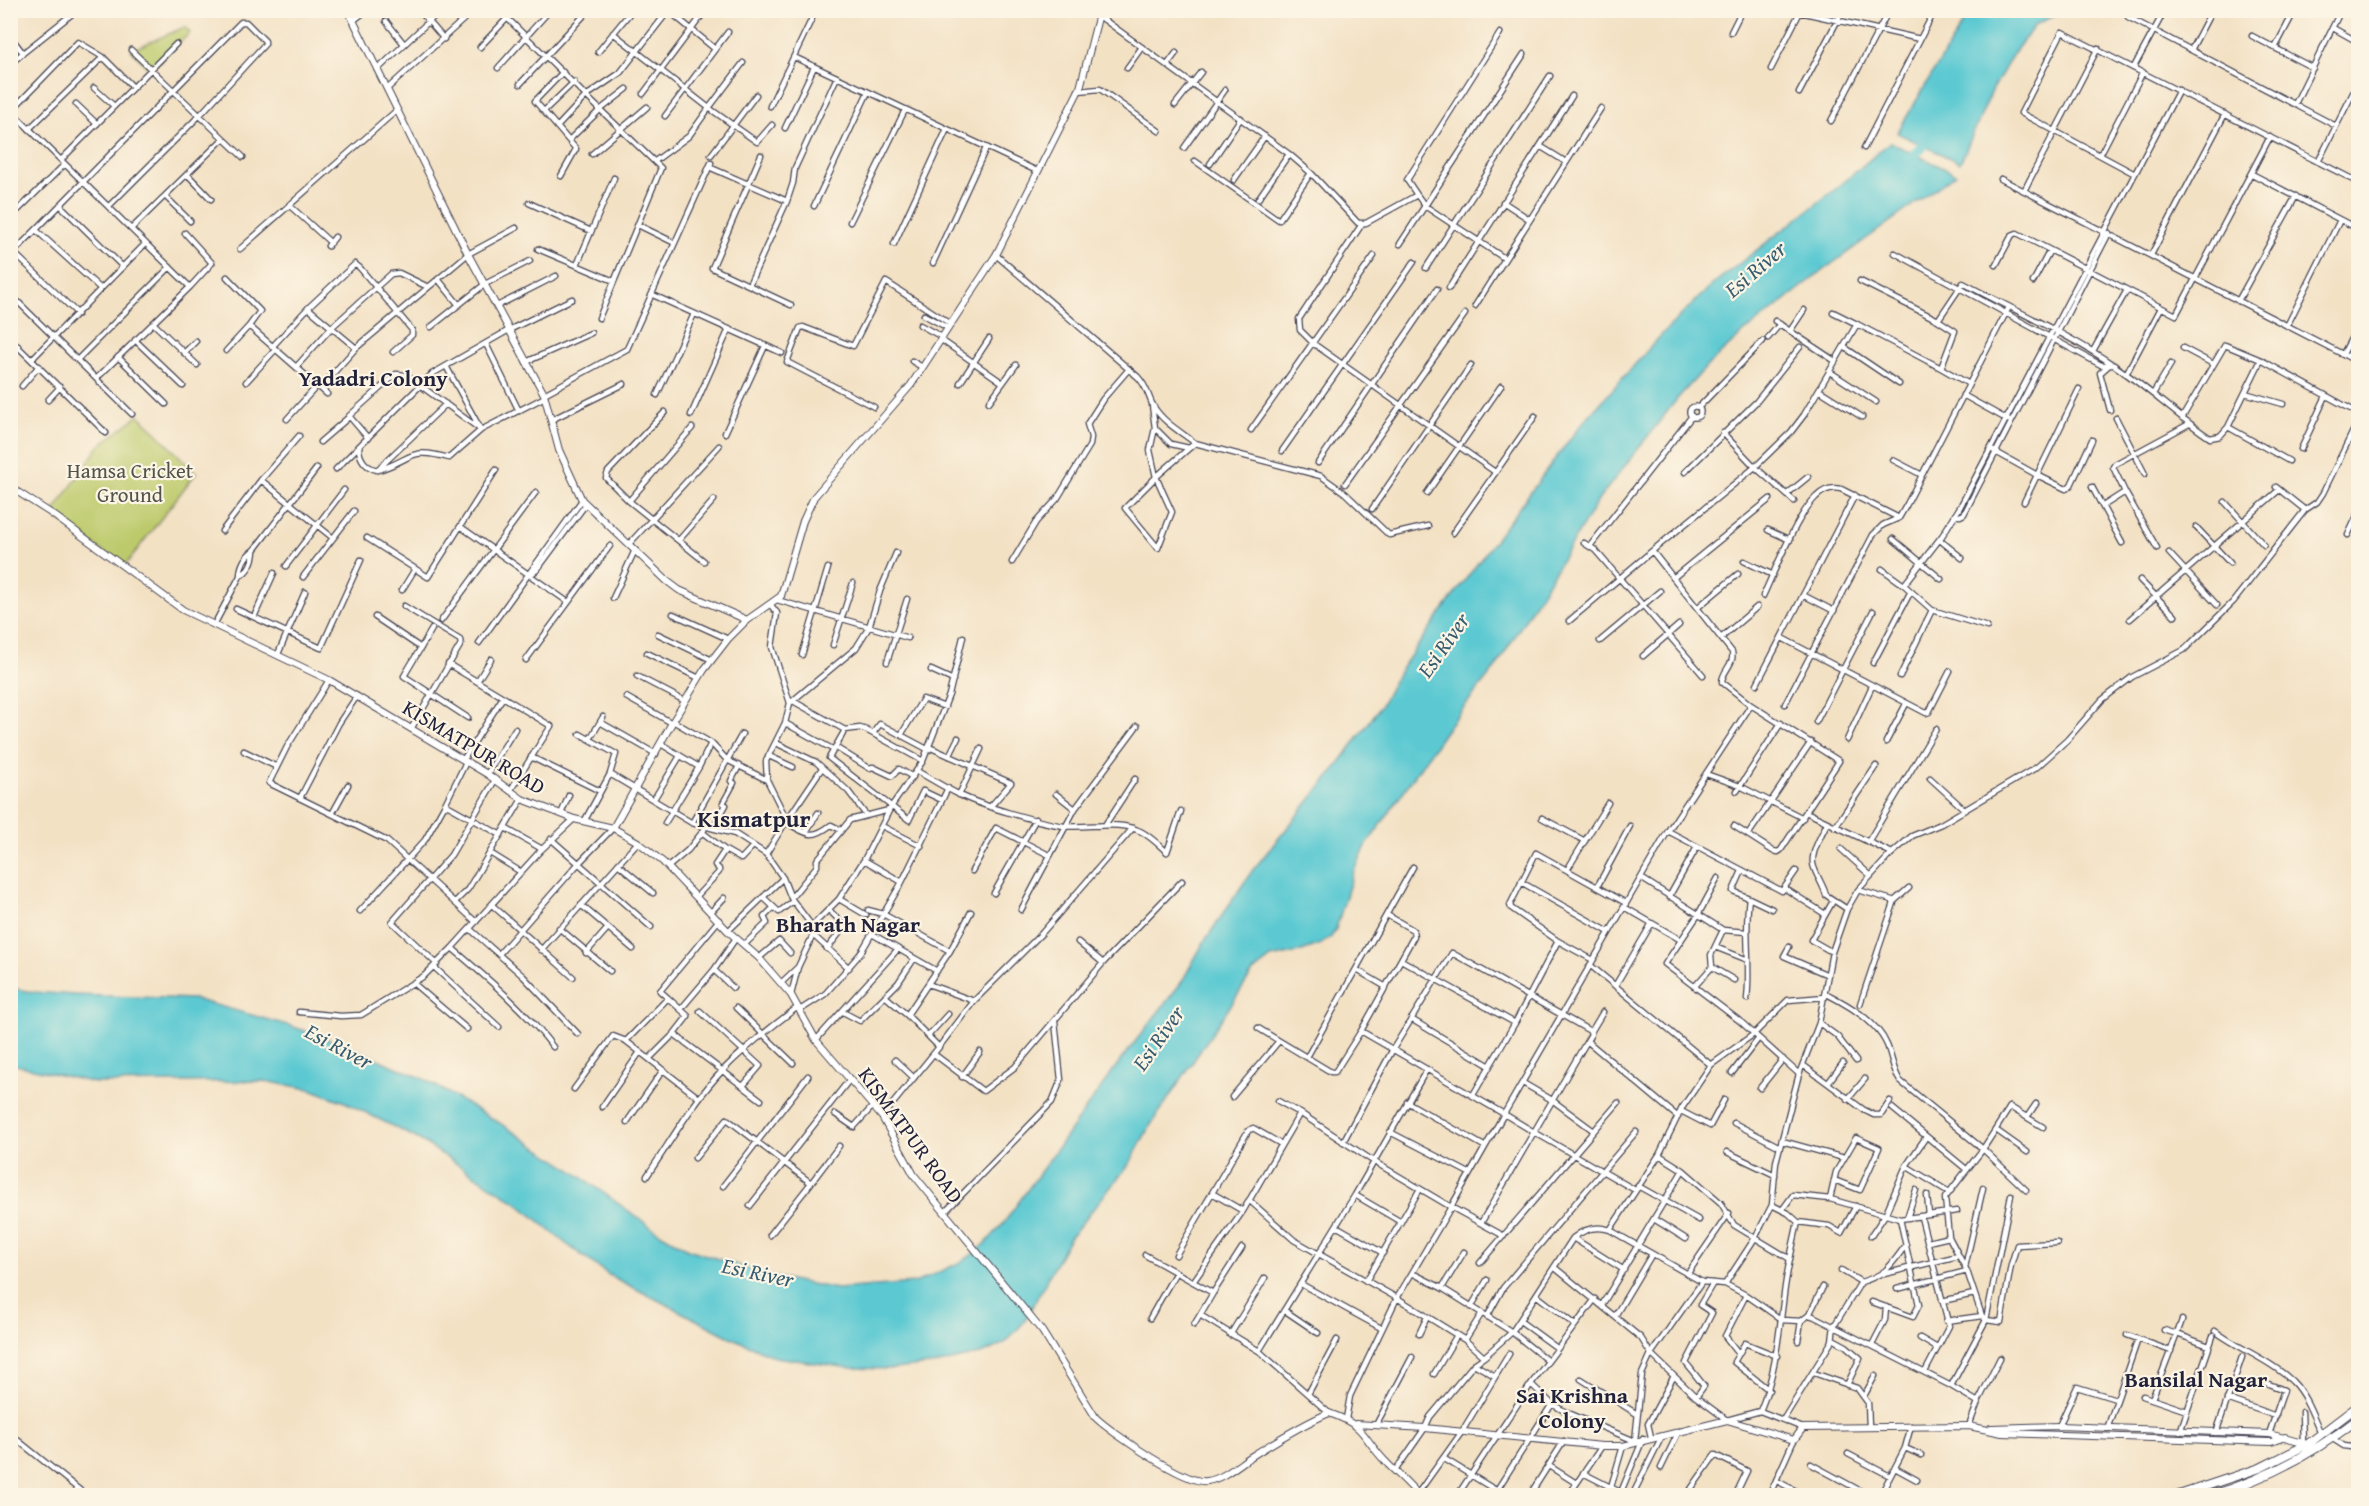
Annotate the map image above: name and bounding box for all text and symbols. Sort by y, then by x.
water label: Esi River [1716,233,1794,306]
district label: Yadadri Colony [299,362,448,394]
park label: Hamsa Cricket Ground [67,455,194,510]
water label: Esi River [1408,605,1477,685]
street label: KISMATPUR ROAD [397,692,551,802]
district label: Kismatpur [697,801,811,836]
district label: Bharath Nagar [776,908,920,940]
water label: Esi River [1123,998,1192,1078]
water label: Esi River [299,1014,379,1078]
street label: KISMATPUR ROAD [851,1061,971,1209]
water label: Esi River [718,1249,798,1295]
district label: Bansilal Nagar [2125,1363,2267,1395]
district label: Sai Krishna Colony [1516,1379,1629,1436]

